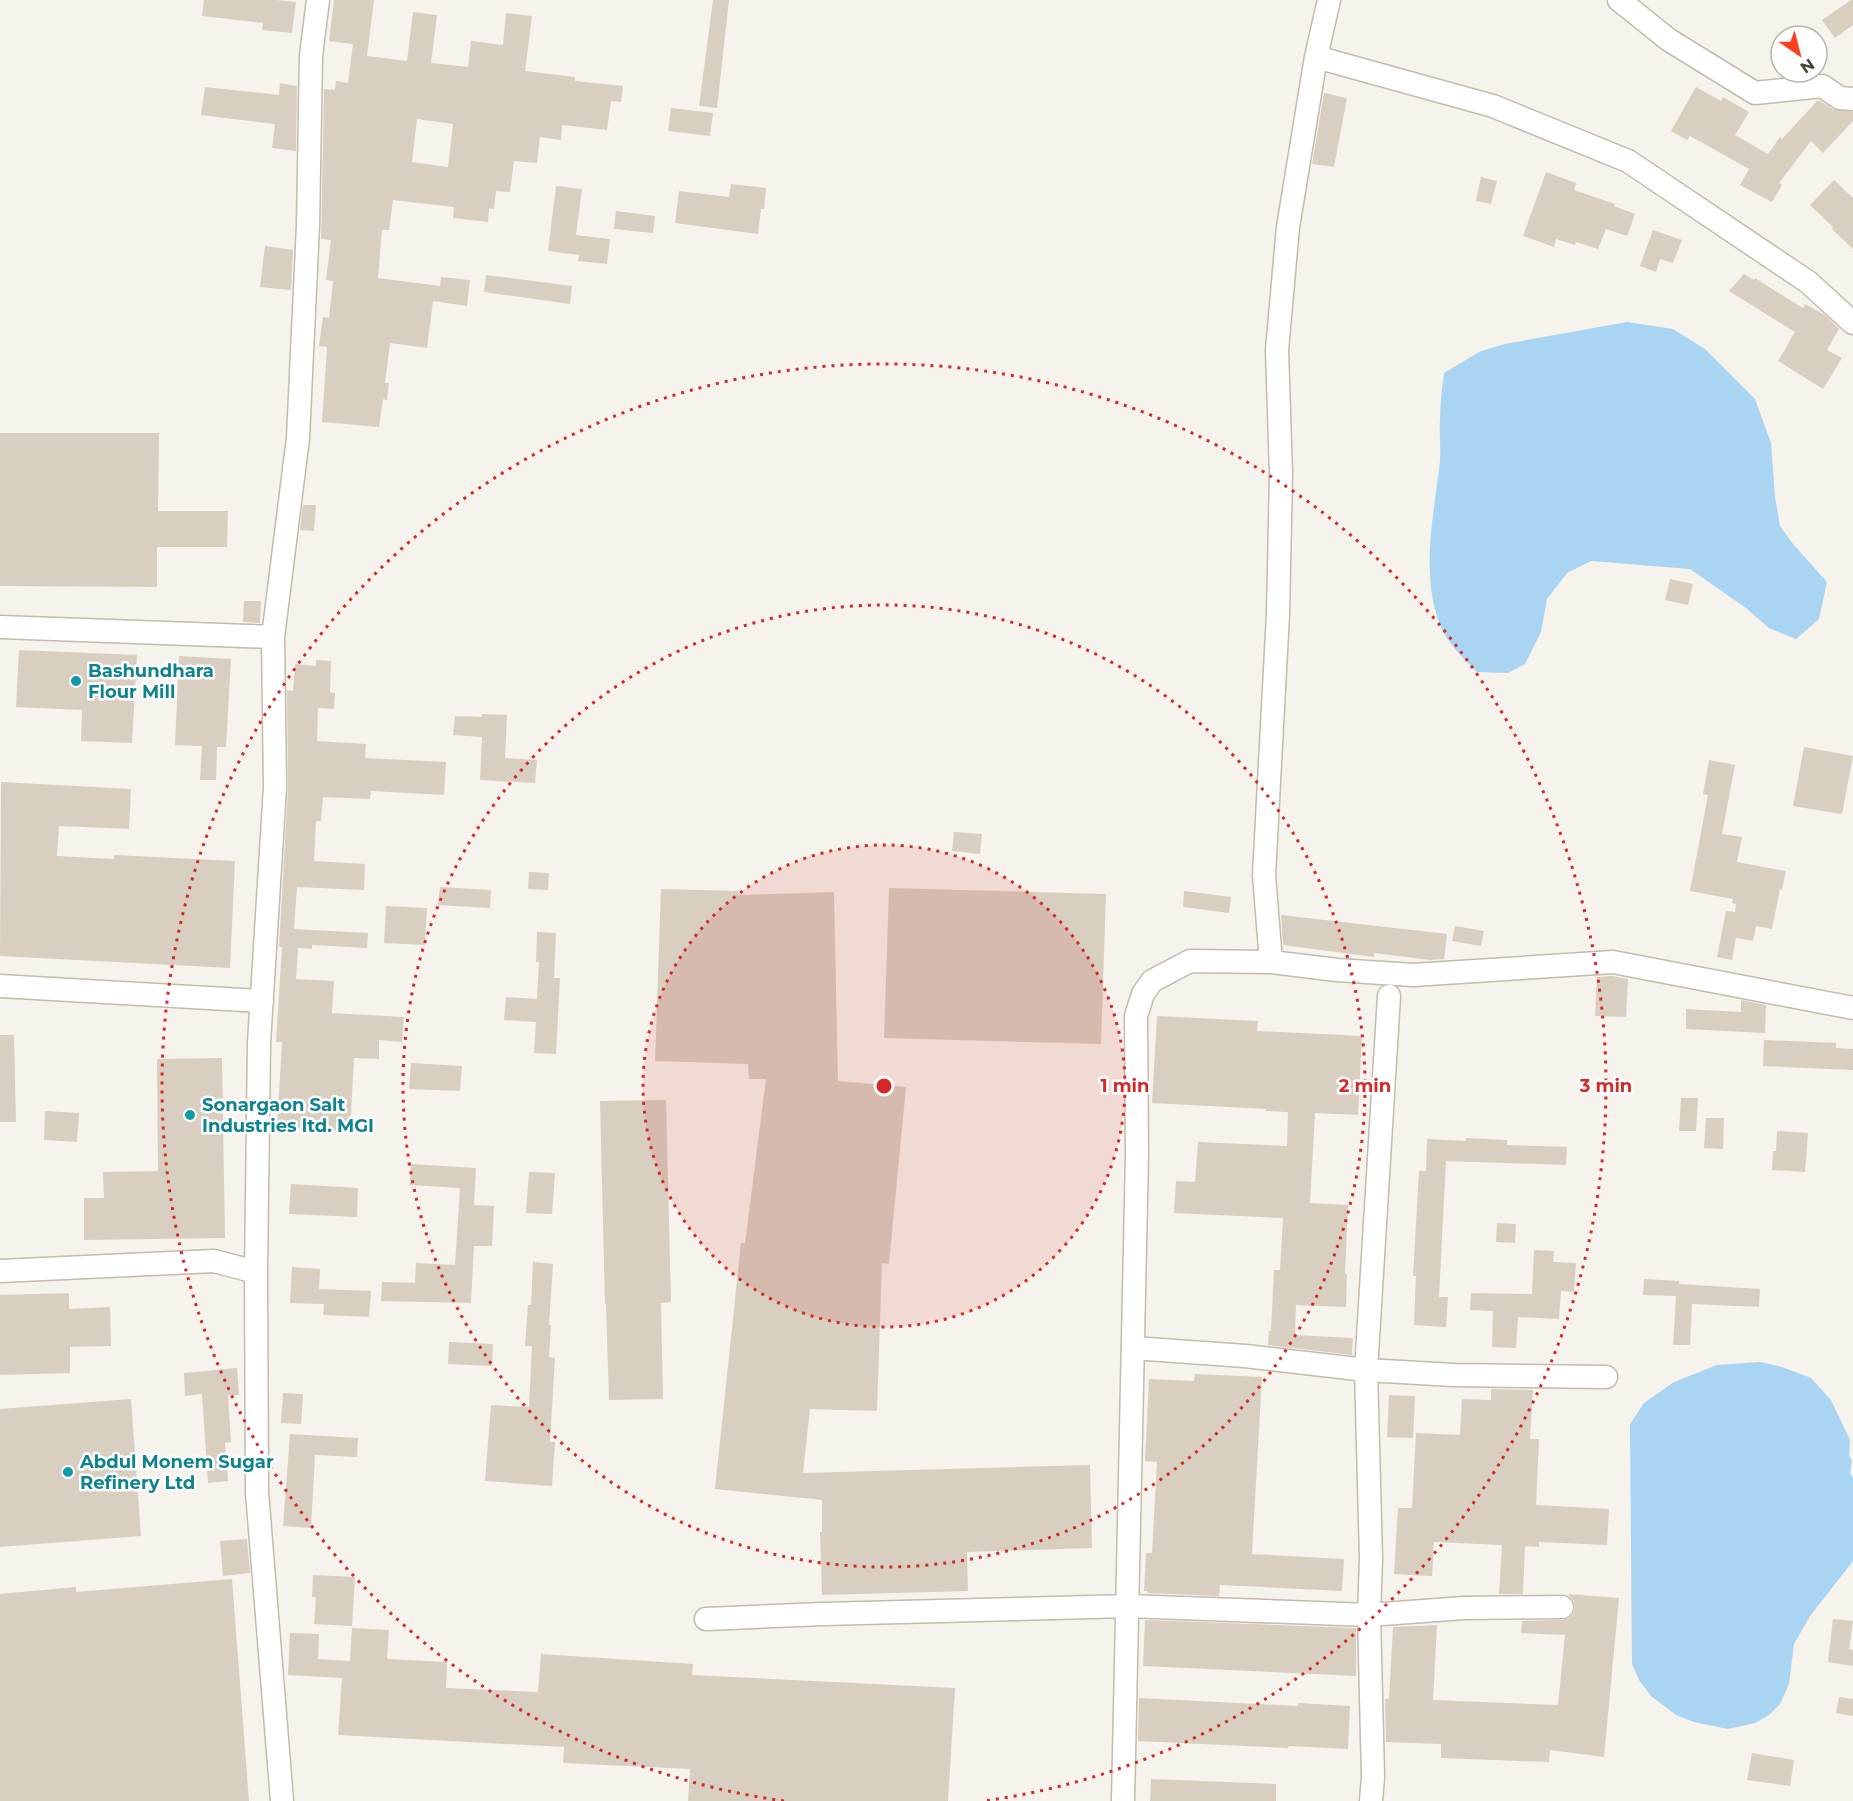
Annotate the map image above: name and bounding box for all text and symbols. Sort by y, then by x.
north arrow [1769,24,1829,84]
text: N [1797,54,1818,77]
place label: Bashundhara Flour Mill [88,660,214,703]
marker: Bashundhara Flour Mill [69,674,83,688]
text: 1 min [1101,1075,1149,1097]
text: 2 min [1339,1075,1391,1097]
text: 3 min [1579,1075,1632,1097]
centre of rings [874,1076,894,1096]
place label: Sonargaon Salt Industries ltd. MGI [202,1094,374,1137]
marker: Sonargaon Salt Industries ltd. MGI [183,1108,197,1122]
place label: Abdul Monem Sugar Refinery Ltd [79,1451,274,1494]
marker: Abdul Monem Sugar Refinery Ltd [61,1465,75,1479]

